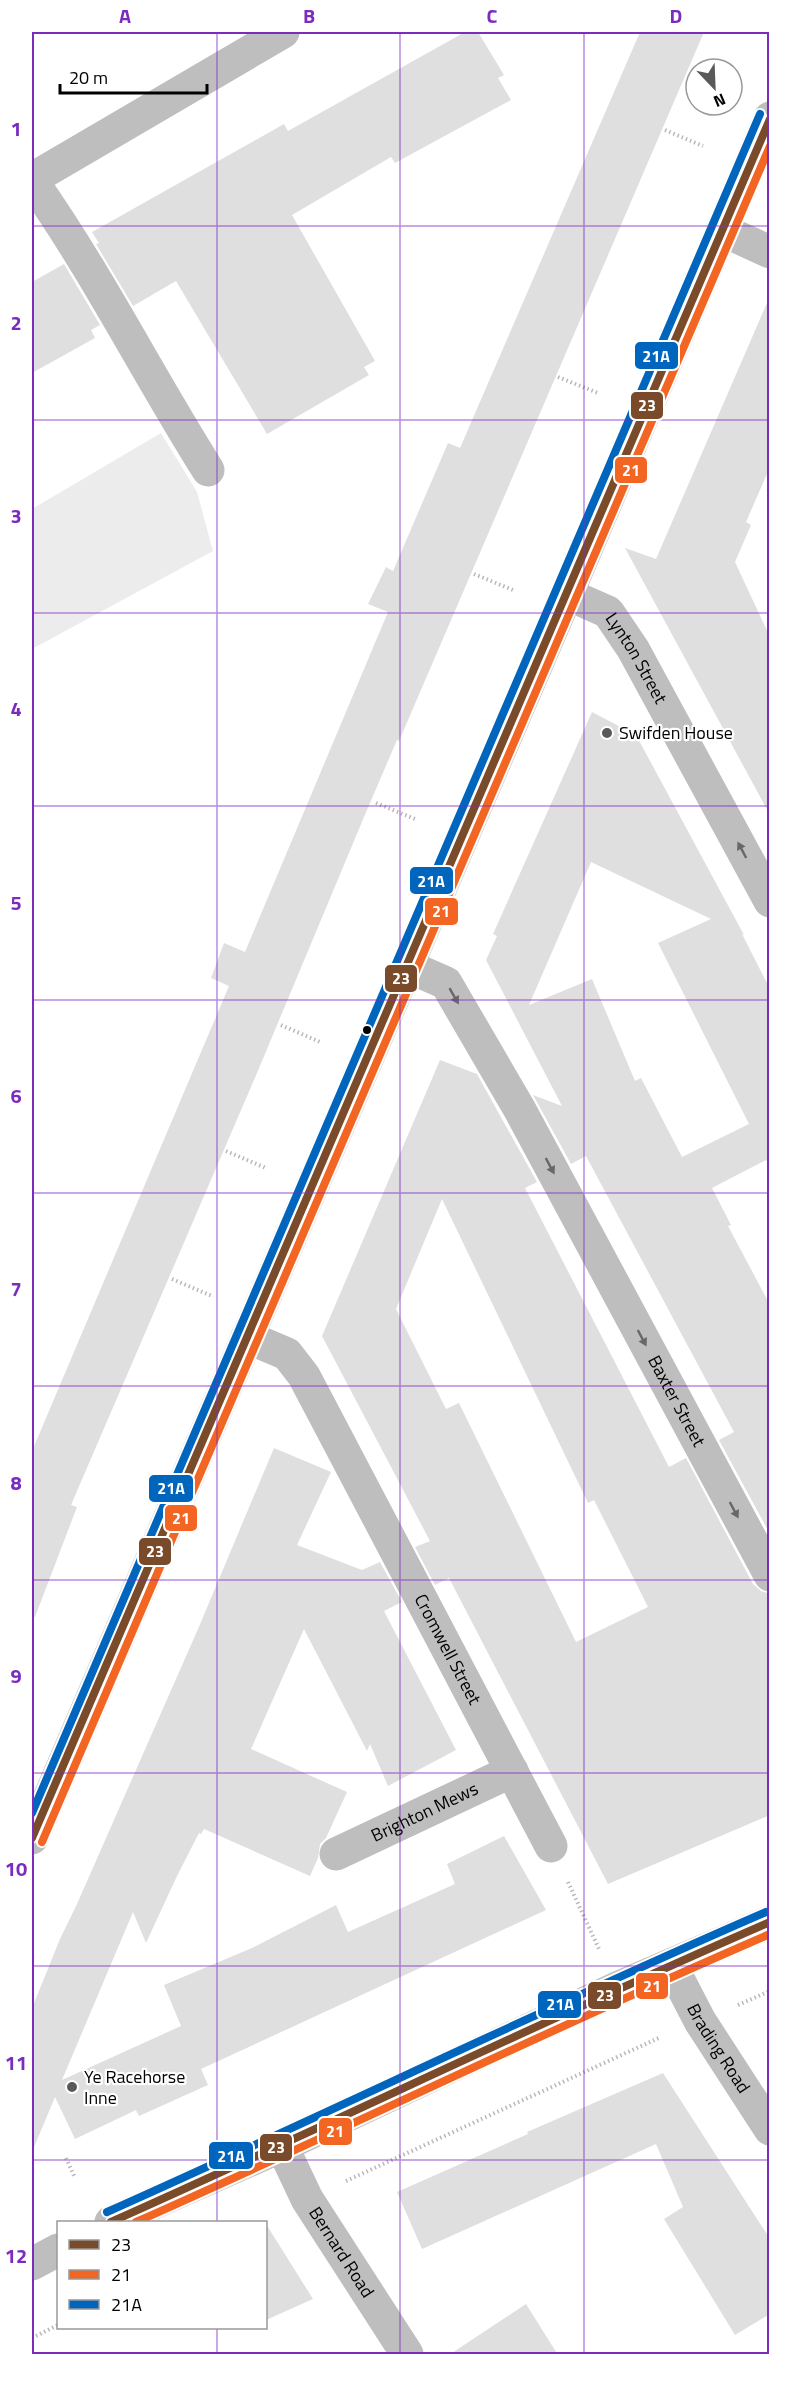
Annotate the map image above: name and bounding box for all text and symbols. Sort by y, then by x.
text: A [119,0,131,31]
text: B [303,0,315,31]
text: C [487,0,498,31]
text: D [670,0,682,31]
scale bar [60,57,207,95]
north arrow [684,57,744,117]
text: 20 m [69,64,108,91]
text: N [710,88,730,114]
text: 1 [10,113,22,144]
text: 2 [10,307,22,338]
line badge: 21A [634,341,679,370]
text: 21A [642,344,670,368]
line badge: 23 [630,391,664,420]
text: 23 [638,393,656,417]
line badge: 21 [614,456,648,484]
text: 21 [622,458,640,482]
text: 3 [10,500,22,531]
street label: Lynton Street [599,607,675,709]
text: 4 [10,693,22,724]
place label: Swifden House [619,719,733,746]
marker: Swifden House [600,726,614,740]
one-way arrow [737,841,747,858]
line badge: 21A [409,866,454,895]
text: 21A [417,869,445,893]
text: 5 [10,887,22,918]
line badge: 21 [424,897,459,926]
text: 21 [432,899,450,923]
line badge: 23 [384,964,418,993]
text: 23 [392,966,410,990]
one-way arrow [449,988,459,1005]
unlabelled marker [361,1024,373,1036]
text: 6 [10,1080,22,1111]
one-way arrow [545,1158,555,1175]
text: 7 [10,1273,22,1304]
one-way arrow [637,1329,647,1346]
street label: Baxter Street [641,1350,713,1452]
text: 8 [10,1467,22,1498]
line badge: 21A [148,1474,194,1503]
text: 21A [157,1476,185,1500]
one-way arrow [729,1501,739,1518]
line badge: 21 [164,1504,198,1532]
text: 21 [172,1506,190,1530]
line badge: 23 [138,1537,172,1566]
text: 23 [146,1539,164,1563]
street label: Cromwell Street [408,1589,489,1710]
text: 9 [10,1660,22,1691]
street label: Brighton Mews [366,1775,483,1849]
text: 10 [5,1853,27,1884]
line badge: 21 [635,1972,669,2000]
text: 21 [643,1974,661,1998]
line badge: 23 [587,1981,622,2010]
text: 23 [596,1983,614,2007]
line badge: 21A [537,1990,582,2019]
text: 21A [546,1992,574,2016]
street label: Brading Road [680,1999,757,2098]
text: 11 [5,2047,27,2078]
place label: Ye Racehorse Inne [84,2063,185,2111]
marker: Ye Racehorse Inne [65,2080,79,2094]
line badge: 21 [318,2117,353,2146]
text: 21 [326,2119,344,2143]
line badge: 23 [259,2133,293,2162]
text: 23 [267,2135,285,2159]
line badge: 21A [208,2141,254,2170]
text: 21A [217,2144,245,2168]
street label: Bernard Road [302,2201,381,2303]
legend [57,2221,267,2329]
text: 23 [111,2231,131,2258]
text: 12 [5,2240,27,2271]
text: 21 [111,2261,131,2288]
text: 21A [111,2291,142,2318]

